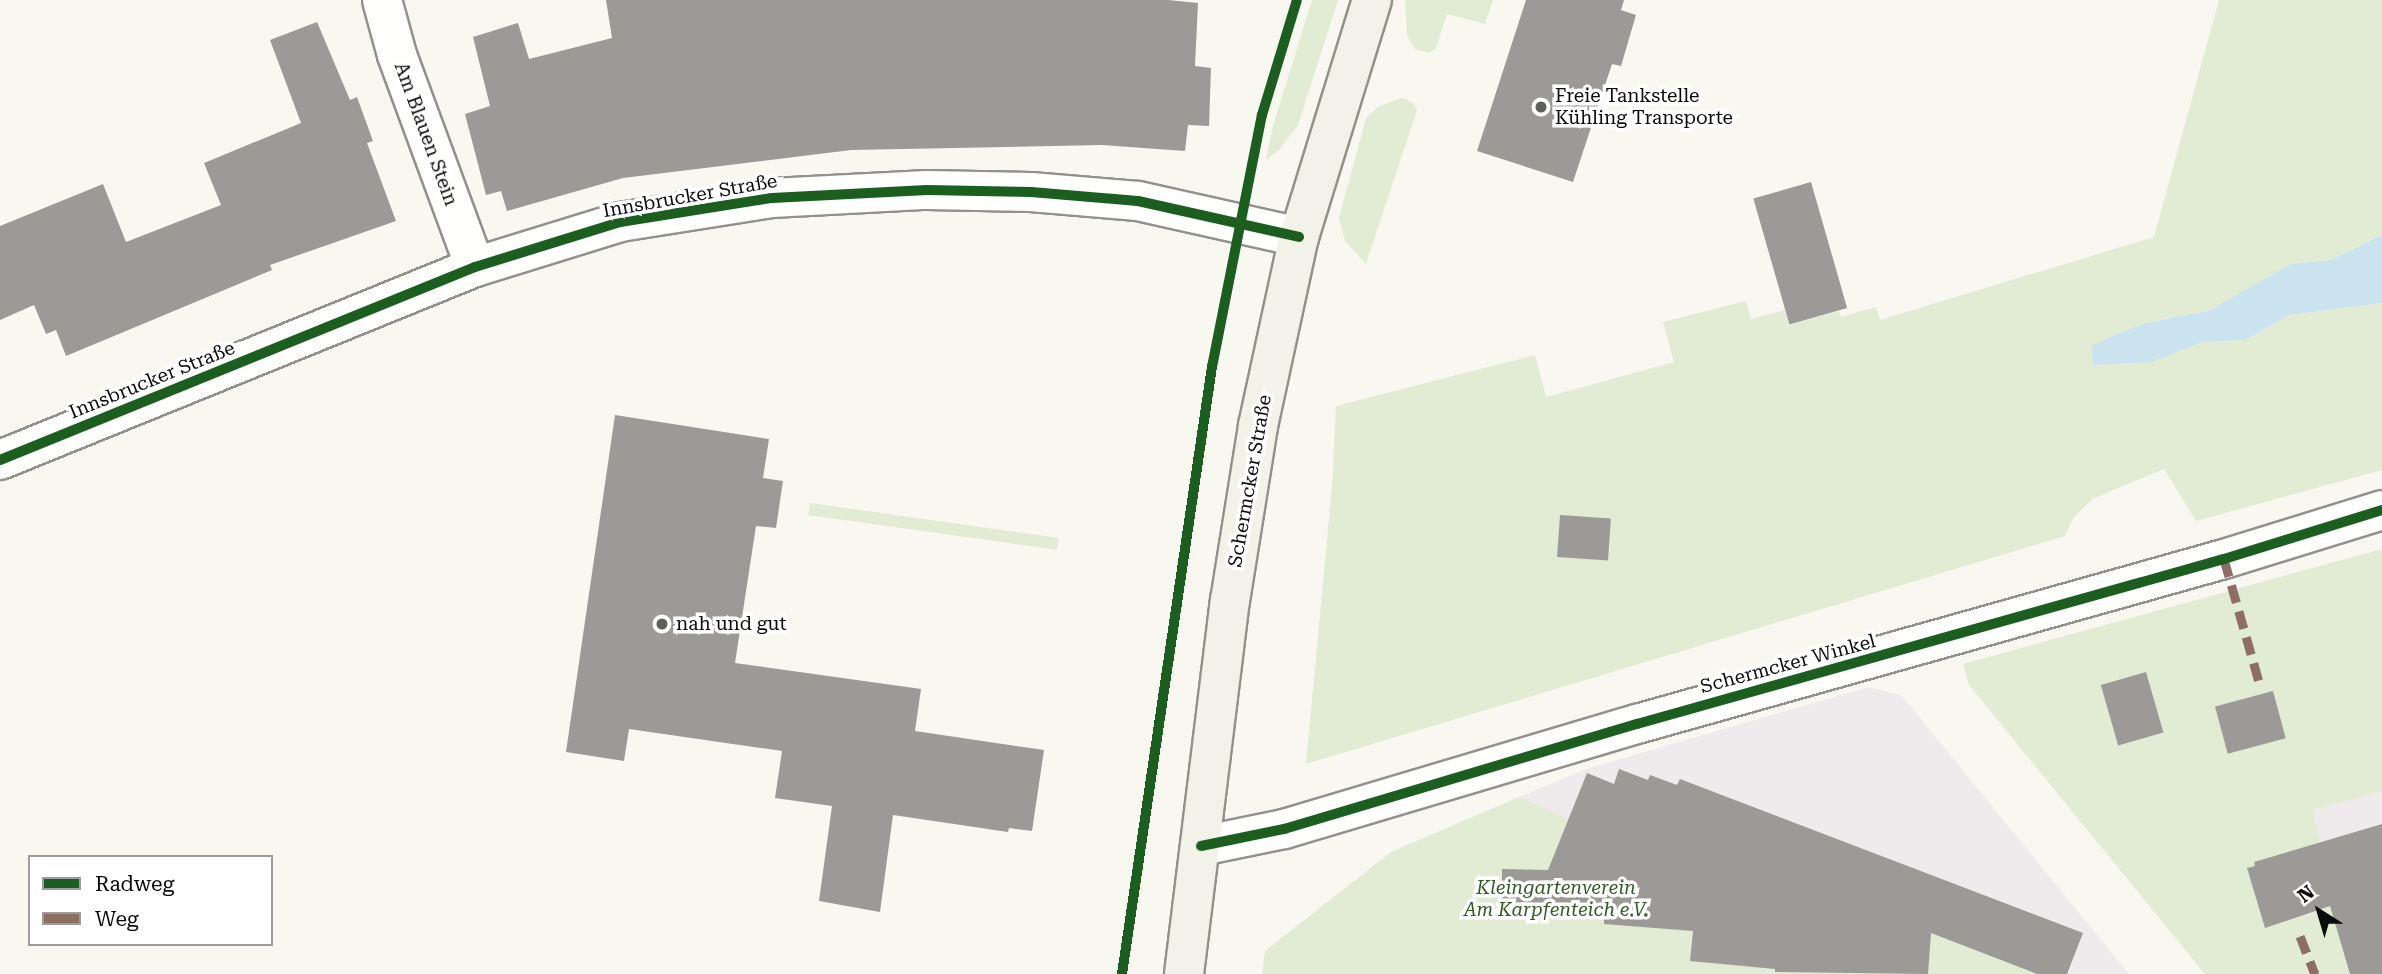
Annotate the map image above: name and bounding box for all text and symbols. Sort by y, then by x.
street label: Am Blauen Stein [389,59,463,209]
place label: Freie Tankstelle Kühling Transporte [1555,85,1733,129]
marker: Freie Tankstelle Kühling Transporte [1533,99,1549,115]
street label: Innsbrucker Straße [601,169,779,223]
street label: Innsbrucker Straße [66,336,238,424]
street label: Schermcker Straße [1224,393,1276,569]
place label: nah und gut [676,613,786,635]
marker: nah und gut [654,616,670,632]
street label: Schermcker Winkel [1698,630,1878,698]
legend [28,855,273,946]
text: Radweg [95,872,174,896]
north arrow [2284,876,2354,946]
park label: Kleingartenverein Am Karpfenteich e.V. [1464,877,1648,921]
text: N [2293,880,2319,907]
text: Weg [95,907,139,931]

